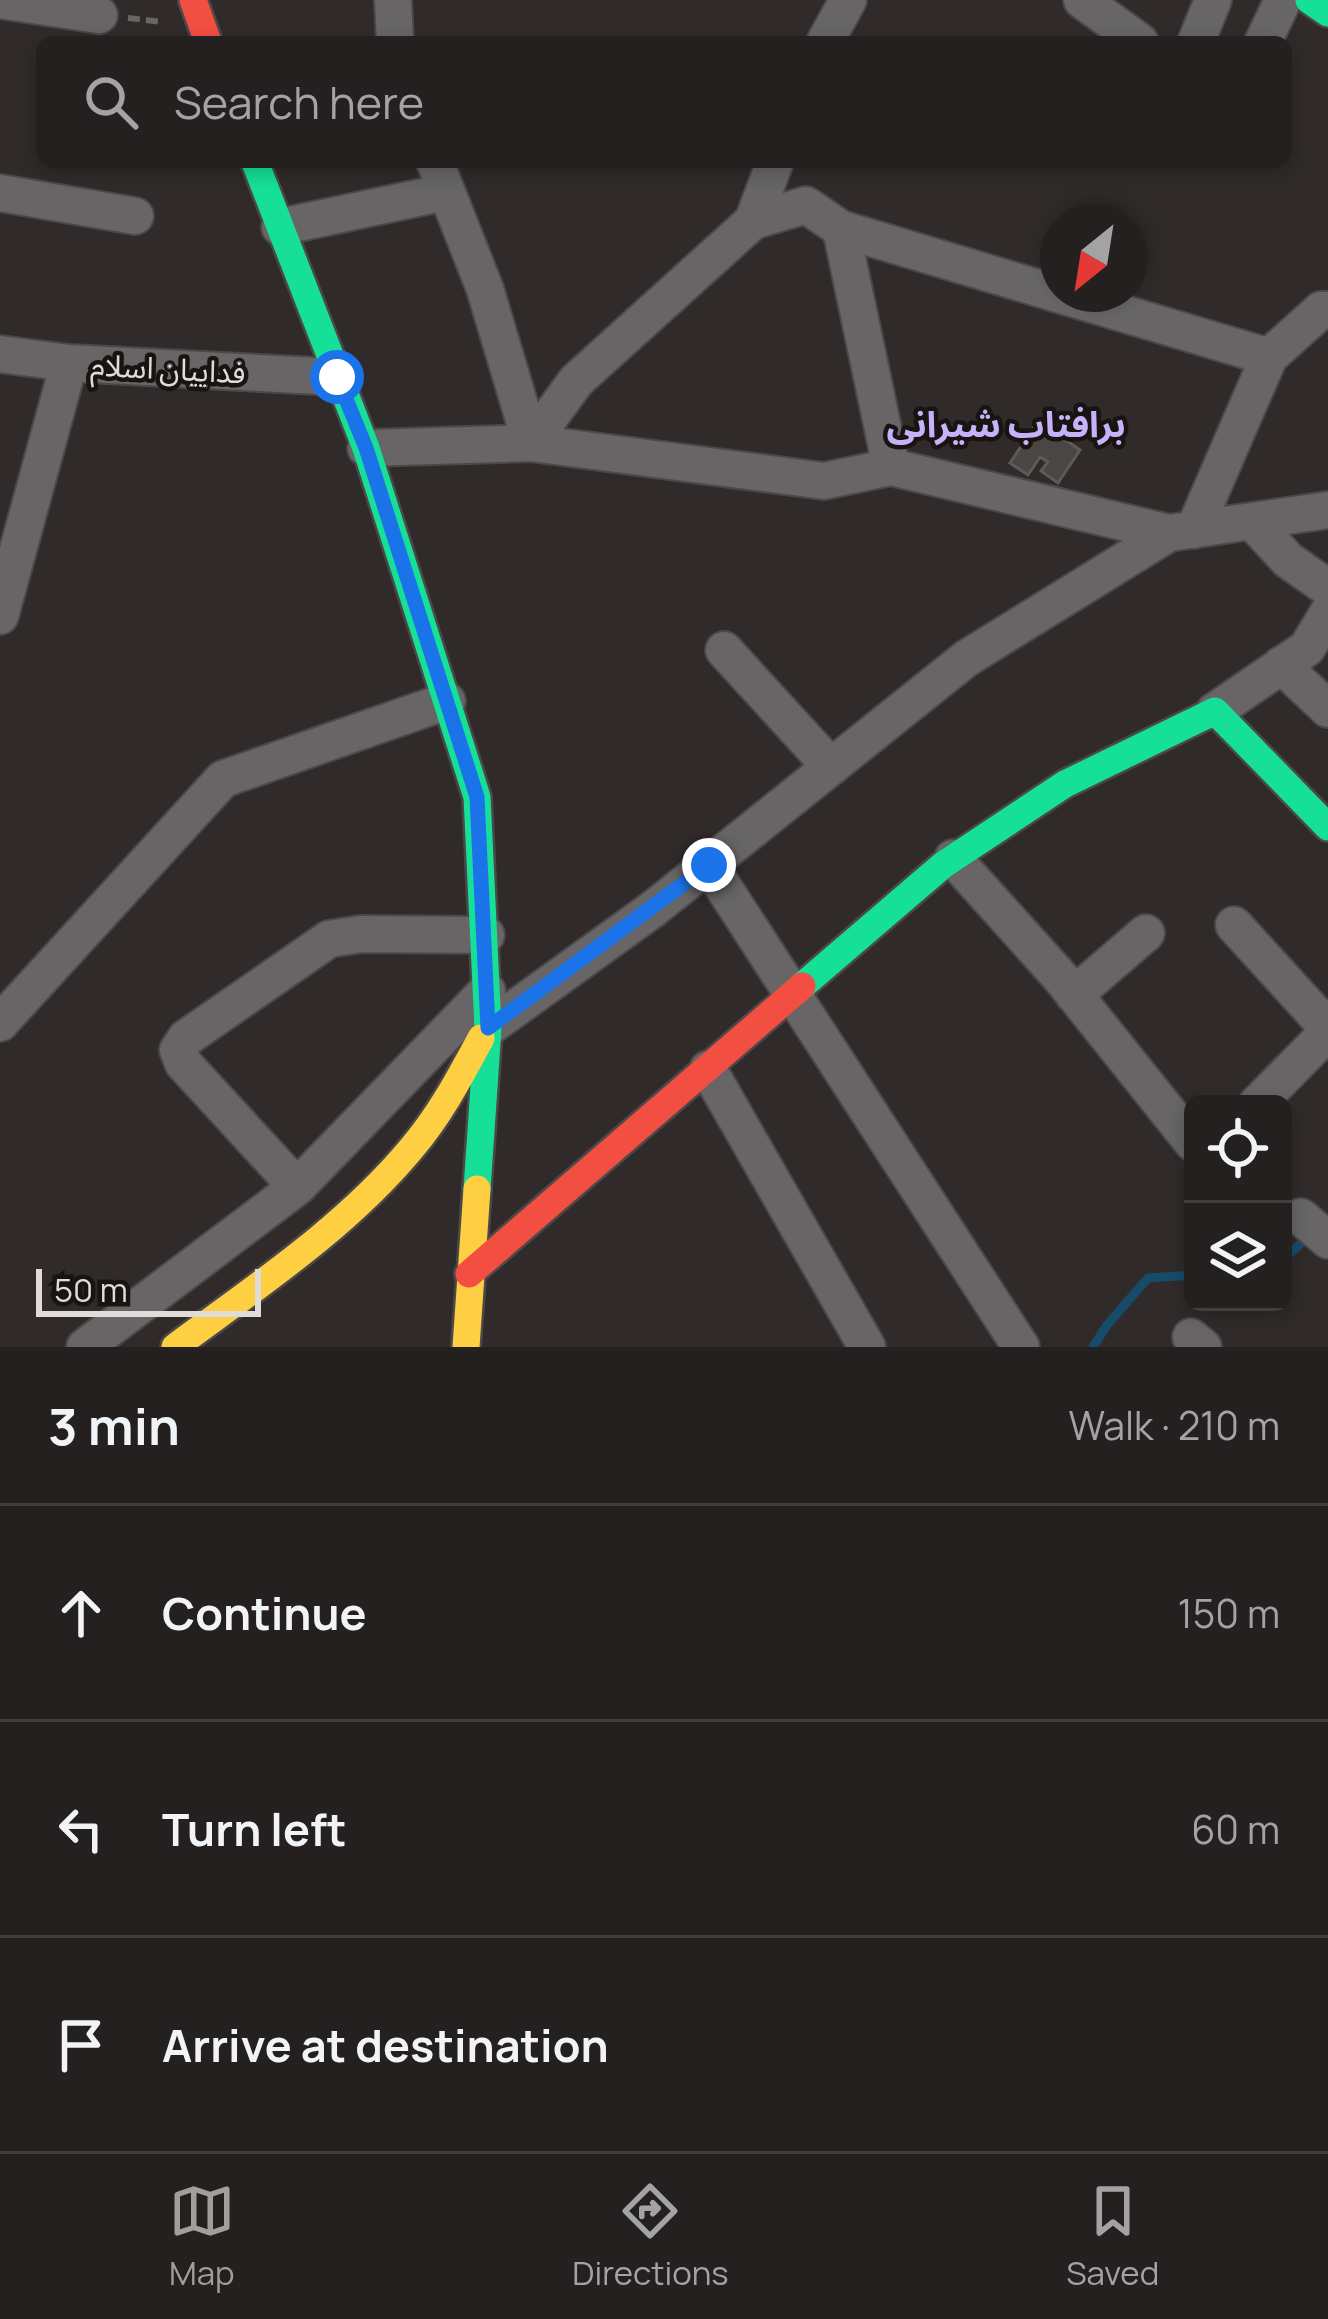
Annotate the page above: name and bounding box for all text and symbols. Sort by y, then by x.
search box [36,36,1292,168]
icon: search [78,69,144,135]
text: Search here [174,71,424,133]
north arrow [1040,204,1148,312]
street label: فداییان اسلام [89,343,247,396]
route start [310,350,364,404]
district label: برافتاب شیرانی [886,399,1126,448]
route end [682,838,736,892]
map controls [1184,1095,1292,1311]
button: locate [1184,1095,1292,1203]
button: layers [1184,1203,1292,1311]
scale bar [36,1263,261,1316]
text: 50 m [54,1267,128,1312]
text: 3 min [48,1391,180,1460]
text: Walk · 210 m [1069,1398,1280,1452]
icon: ahead [48,1580,114,1646]
text: Continue [162,1582,367,1644]
text: 150 m [1178,1586,1280,1640]
icon: left [48,1796,114,1862]
text: Turn left [162,1798,347,1860]
text: 60 m [1191,1802,1280,1856]
icon: arrive [48,2012,114,2078]
text: Arrive at destination [162,2014,609,2076]
tab: Map [169,2178,235,2295]
tab: Directions [572,2178,729,2295]
tab: Saved [1066,2178,1159,2295]

